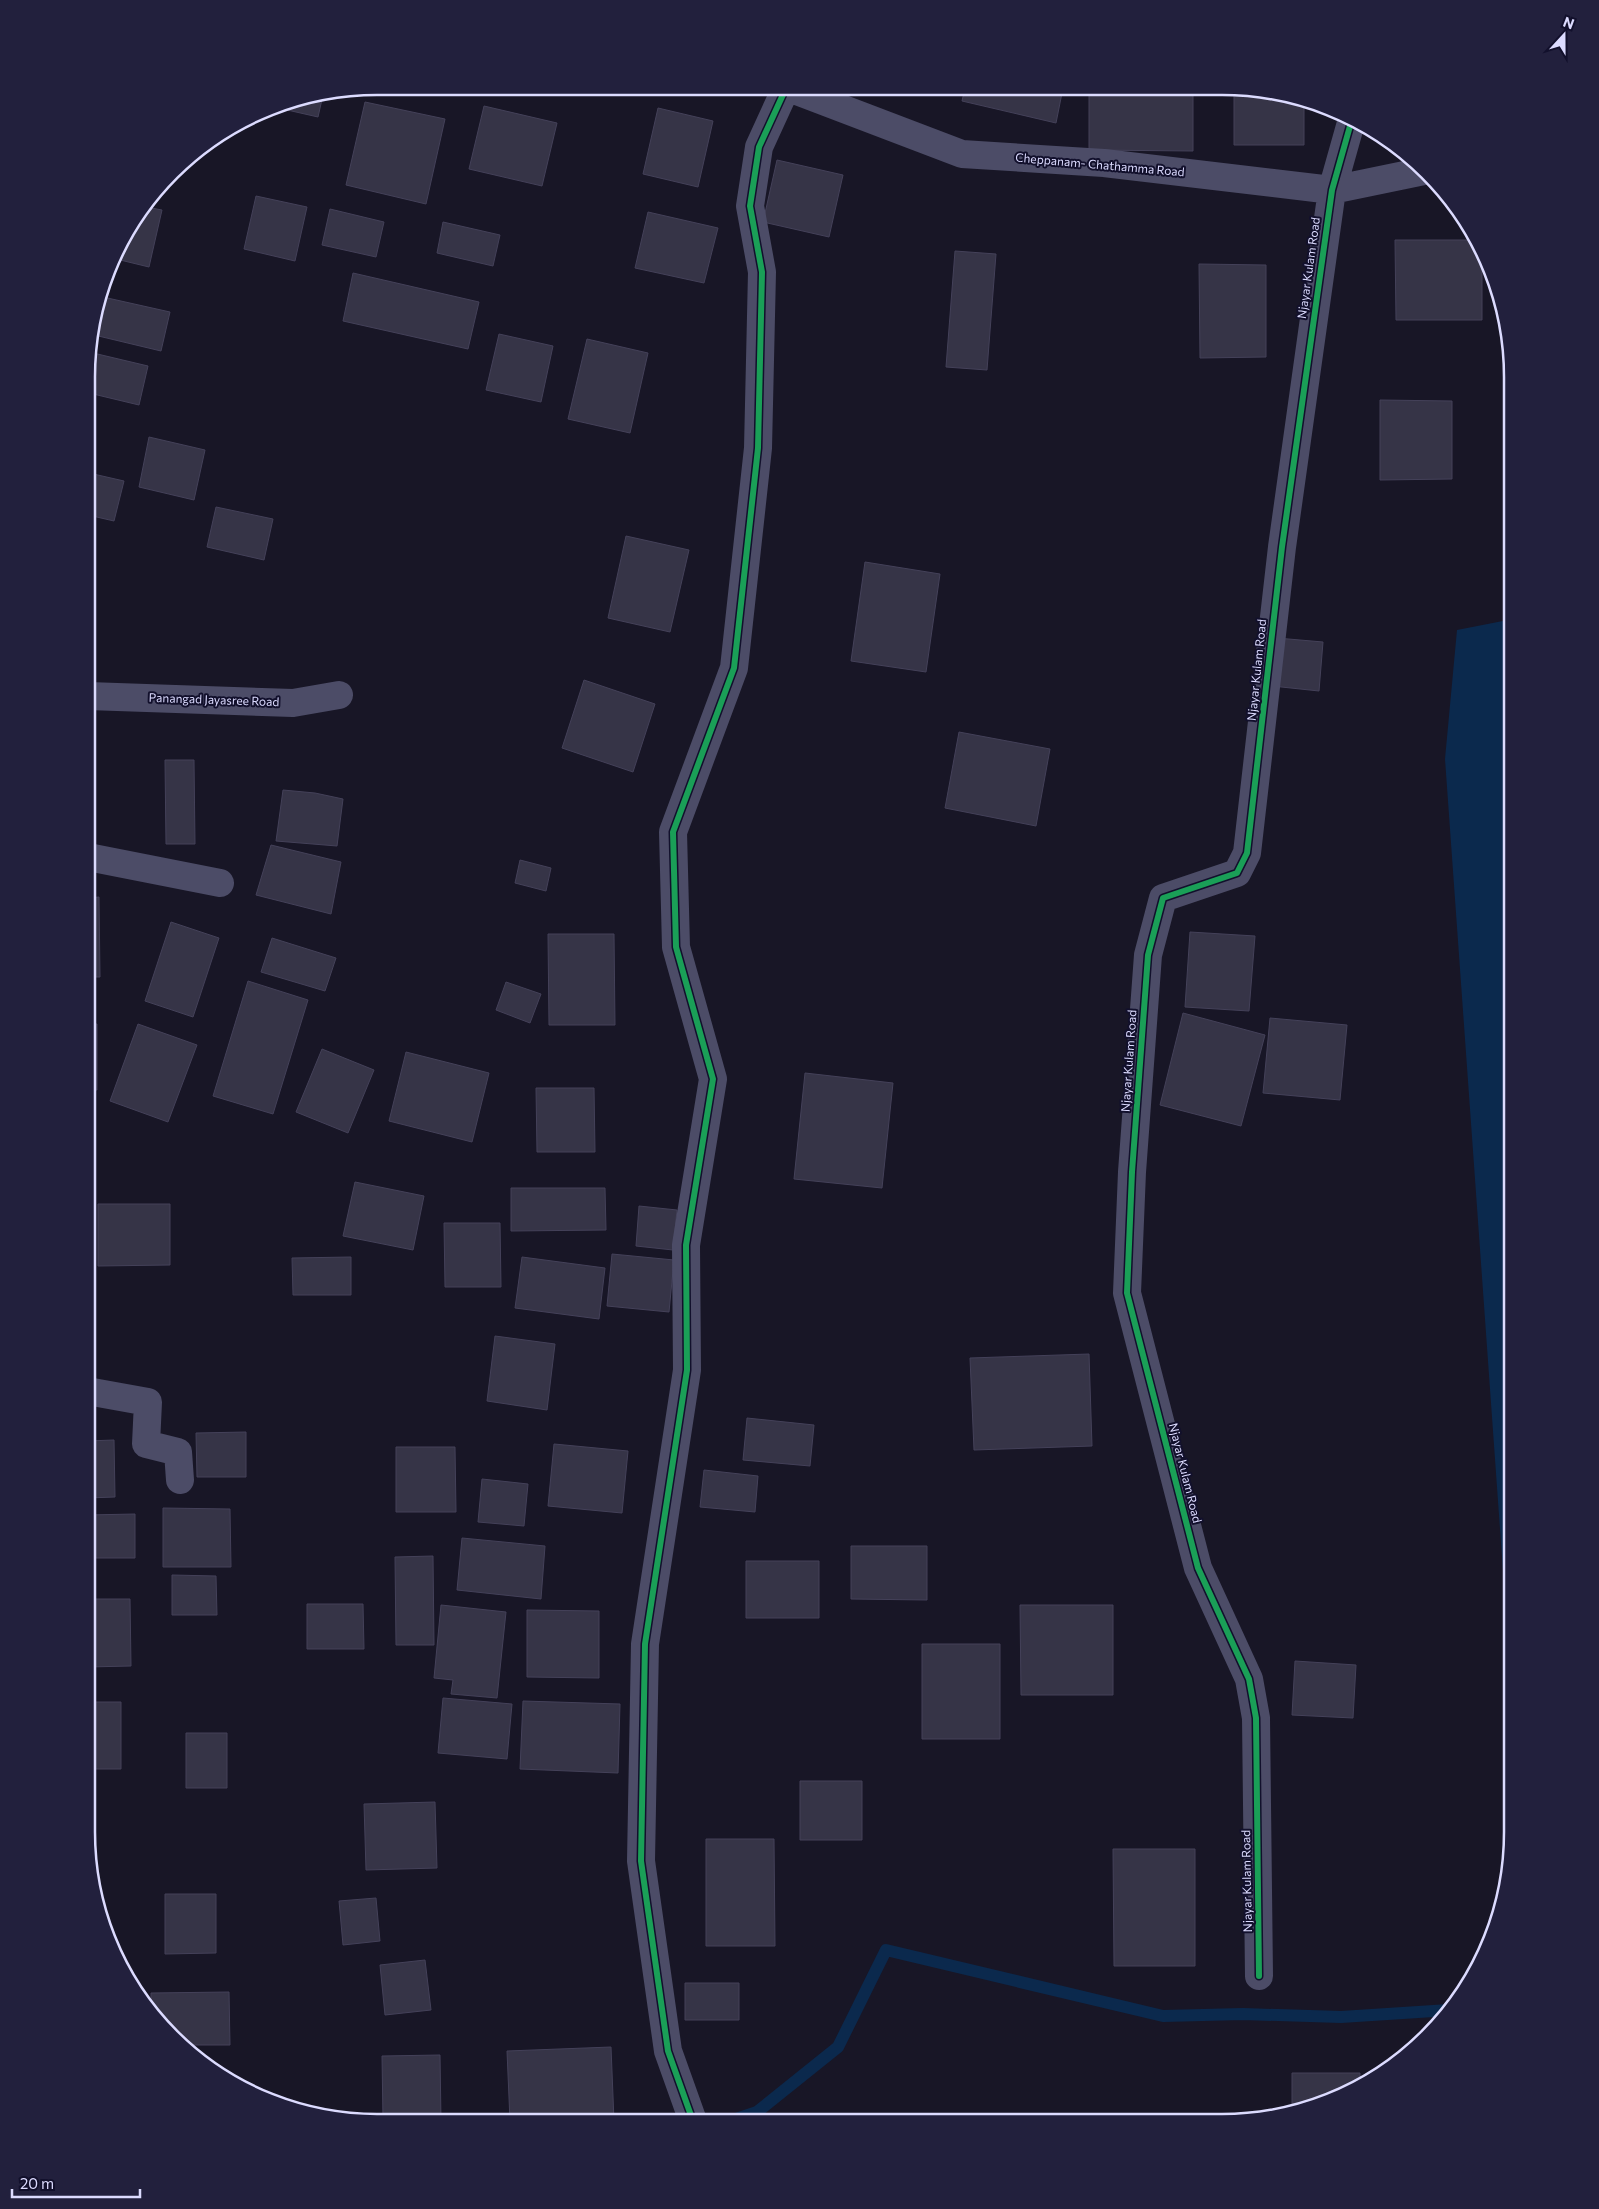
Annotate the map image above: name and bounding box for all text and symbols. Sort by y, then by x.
north arrow [1539,10,1589,60]
text: N [1561,13,1577,32]
street label: Cheppanam- Chathamma Road [1015,150,1185,178]
street label: Njayar Kulam Road [1294,216,1322,320]
street label: Njayar Kulam Road [1244,618,1268,722]
street label: Panangad Jayasree Road [148,690,280,709]
street label: Njayar Kulam Road [1117,1009,1139,1113]
street label: Njayar Kulam Road [1167,1421,1205,1524]
street label: Njayar Kulam Road [1238,1830,1254,1932]
scale bar [12,2166,140,2198]
text: 20 m [20,2174,54,2192]

